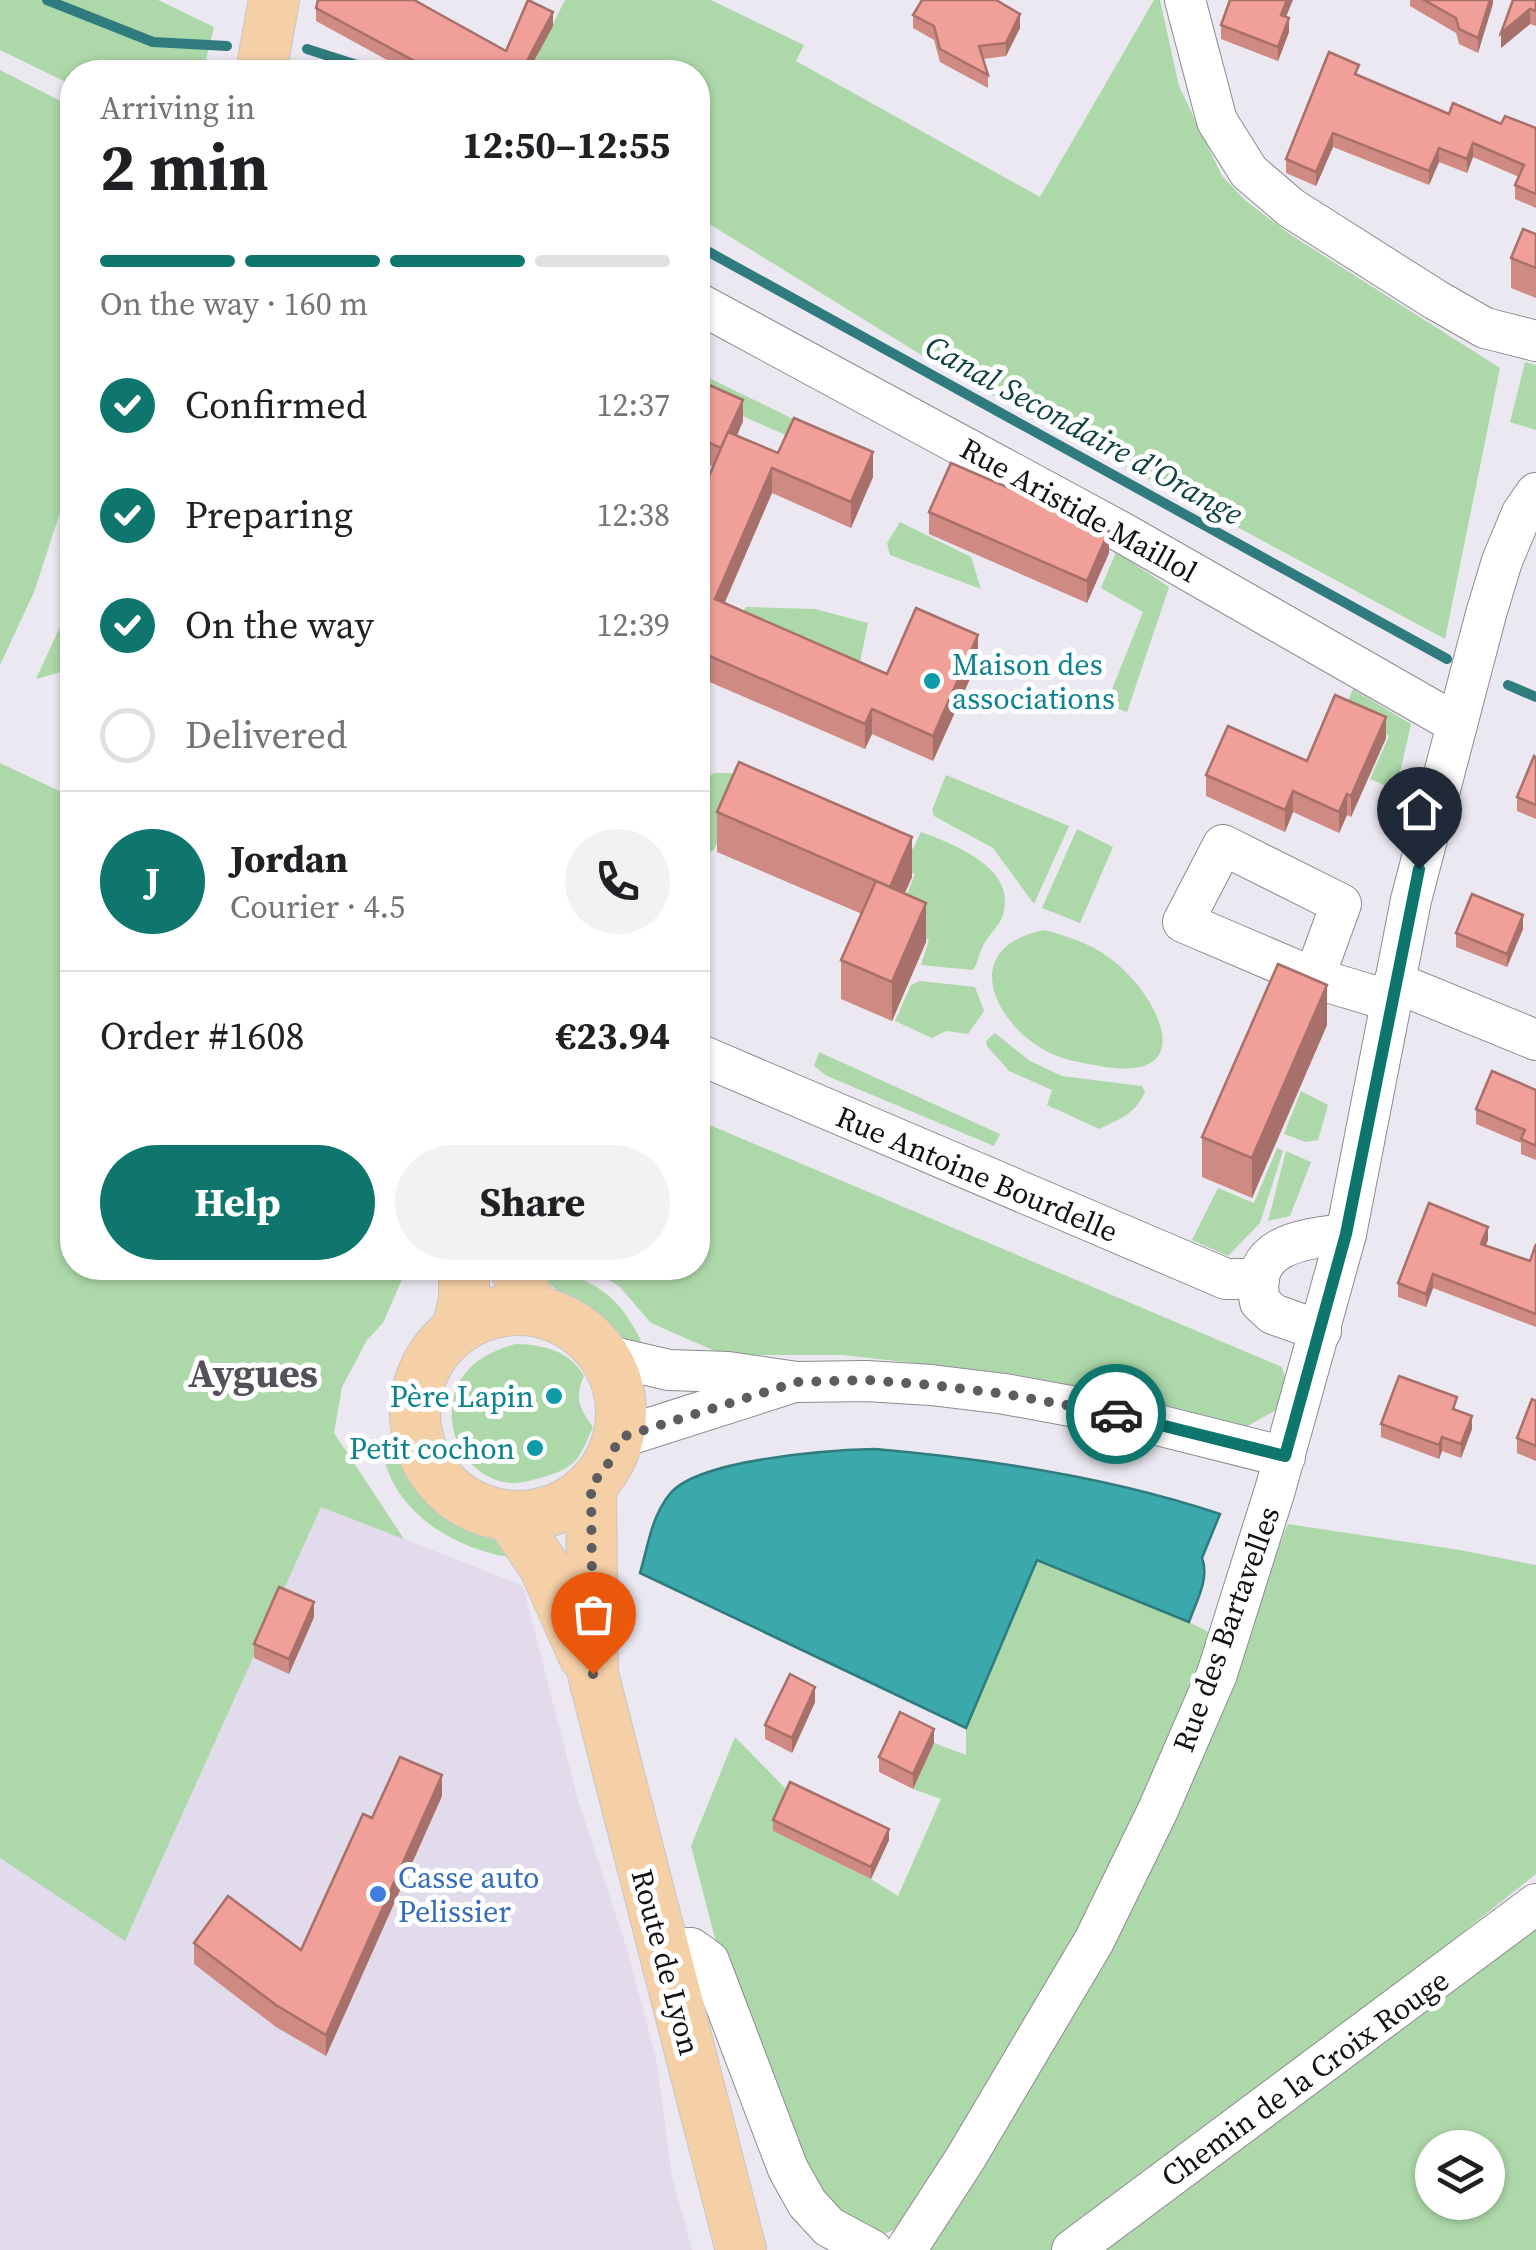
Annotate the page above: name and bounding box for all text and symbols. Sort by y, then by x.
text: Arriving in [100,86,255,130]
text: 12:50–12:55 [462,119,670,171]
text: 2 min [100,123,269,212]
text: On the way · 160 m [100,282,368,326]
water label: Canal Secondaire d'Orange [917,324,1251,536]
icon: check [100,378,155,433]
text: Confirmed [185,379,367,431]
text: 12:37 [596,383,670,427]
street label: Rue Aristide Maillol [953,428,1205,592]
icon: check [100,488,155,543]
text: Preparing [185,489,353,541]
text: 12:38 [596,493,670,537]
icon: check [100,598,155,653]
text: On the way [185,599,374,651]
text: 12:39 [596,603,670,647]
place label: Maison des associations [952,644,1115,719]
marker: Maison des associations [921,670,943,692]
text: Delivered [185,709,348,761]
pin [1377,767,1462,870]
icon: home [1392,782,1447,837]
button: phone [565,829,670,934]
text: Jordan [230,833,348,885]
text: J [145,855,160,907]
text: Courier · 4.5 [230,885,405,929]
text: Order #1608 [100,1010,304,1062]
text: €23.94 [556,1010,670,1062]
street label: Rue Antoine Bourdelle [830,1096,1124,1252]
button: Help [100,1145,375,1260]
button: Share [395,1145,670,1260]
district label: Aygues [188,1346,318,1400]
courier [1066,1364,1166,1464]
place label: Père Lapin [390,1376,534,1417]
marker: Père Lapin [543,1385,565,1407]
icon: car [1089,1387,1144,1442]
place label: Petit cochon [349,1428,515,1469]
marker: Petit cochon [524,1437,546,1459]
street label: Rue des Bartavelles [1163,1501,1289,1757]
pin [551,1572,636,1675]
icon: bag [566,1587,621,1642]
place label: Casse auto Pelissier [398,1857,540,1932]
street label: Route de Lyon [622,1865,710,2059]
marker: Casse auto Pelissier [367,1883,389,1905]
street label: Chemin de la Croix Rouge [1153,1960,1457,2196]
map controls [1415,2130,1505,2220]
button: layers [1415,2130,1505,2220]

